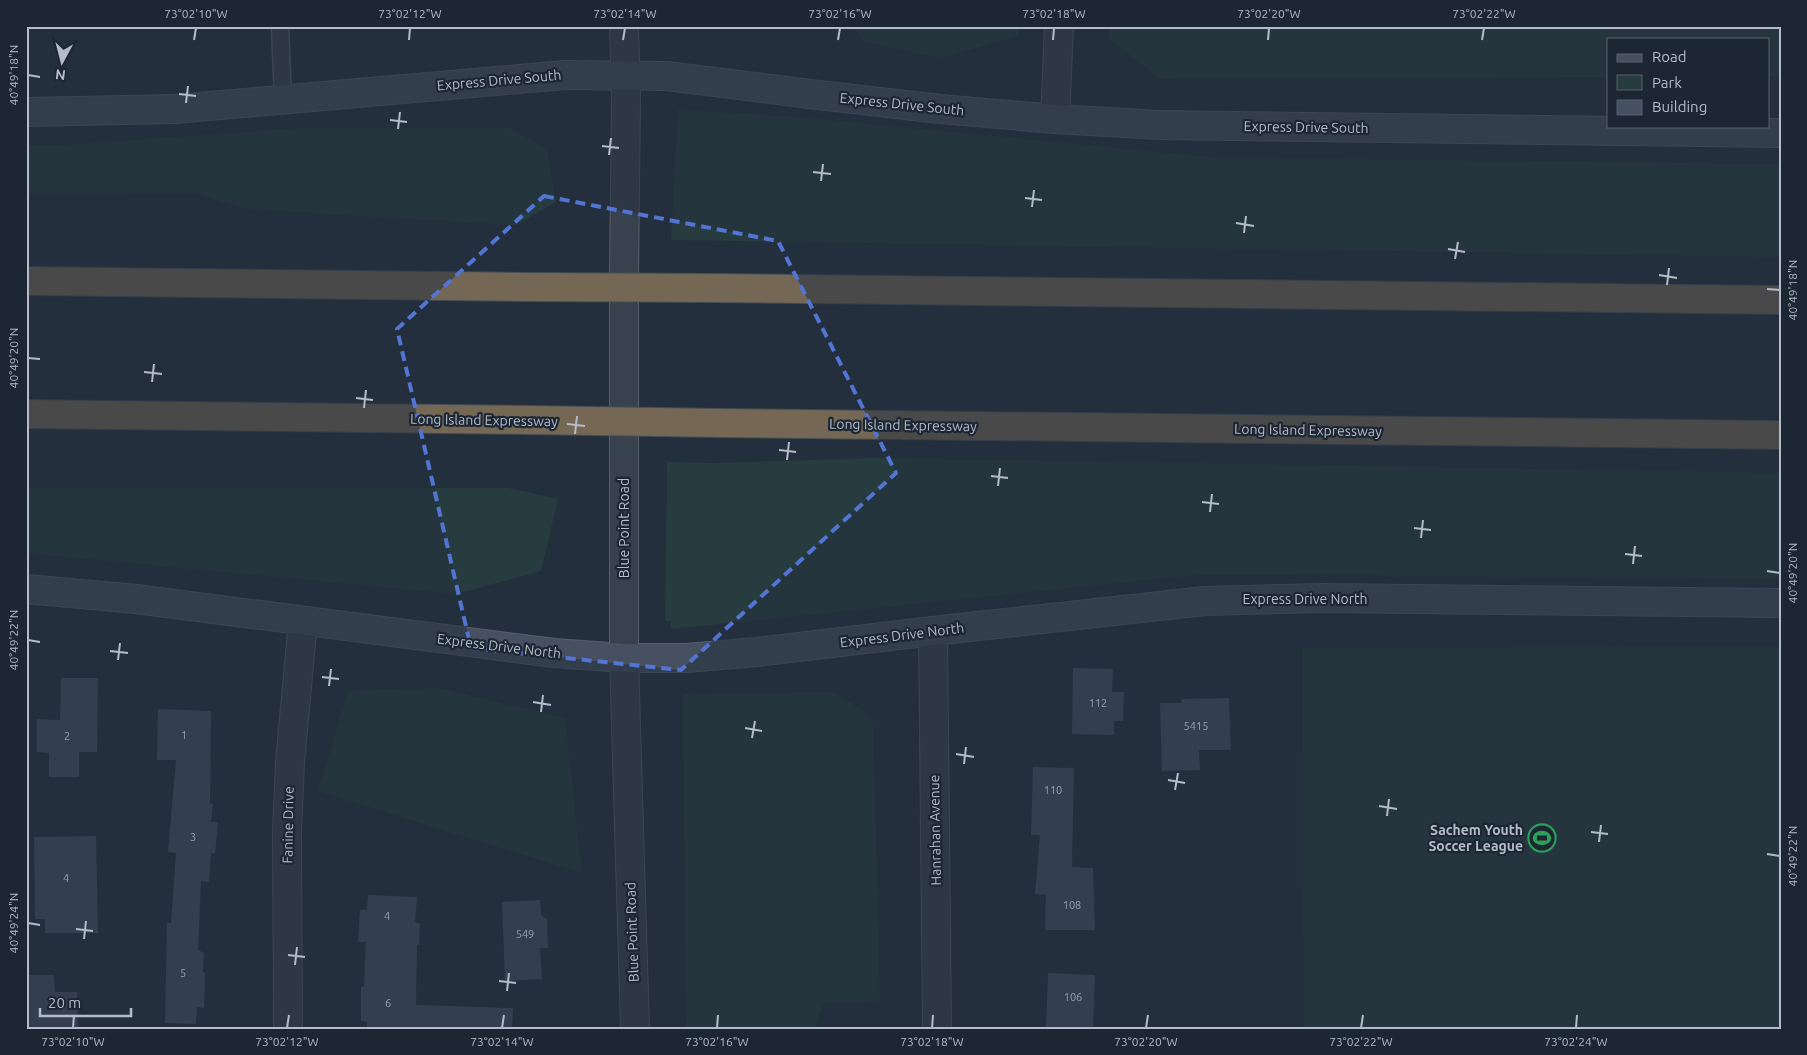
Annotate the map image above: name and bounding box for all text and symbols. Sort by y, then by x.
text: 73°02'10"W [164,7,228,20]
text: 73°02'12"W [378,7,442,20]
text: 73°02'14"W [593,7,657,20]
text: 73°02'16"W [808,7,872,20]
text: 73°02'18"W [1022,7,1086,20]
text: 73°02'20"W [1237,7,1301,20]
text: 73°02'22"W [1452,7,1516,20]
north arrow [38,38,88,88]
legend [1607,38,1770,128]
text: 40°49'18"N [7,45,20,105]
text: Road [1652,48,1687,65]
text: N [54,66,67,83]
street label: Express Drive South [436,67,562,93]
text: Park [1652,74,1682,91]
street label: Express Drive South [839,90,965,118]
text: Building [1652,98,1707,115]
street label: Express Drive South [1243,118,1369,136]
text: 40°49'18"N [1786,260,1799,320]
text: 40°49'20"N [7,328,20,388]
street label: Long Island Expressway [410,411,558,429]
street label: Long Island Expressway [829,416,977,434]
street label: Long Island Expressway [1234,421,1382,439]
street label: Blue Point Road [616,478,632,578]
text: 40°49'20"N [1786,543,1799,603]
street label: Express Drive North [1243,591,1367,607]
text: 40°49'22"N [7,610,20,670]
street label: Express Drive North [839,619,965,651]
street label: Express Drive North [436,630,562,662]
house number: 112 [1089,697,1107,709]
house number: 5415 [1184,720,1208,732]
house number: 1 [181,729,187,741]
house number: 2 [64,730,70,742]
street label: Hanrahan Avenue [926,774,944,886]
house number: 110 [1044,784,1062,796]
street label: Fanine Drive [279,786,297,864]
place label: Sachem Youth Soccer League [1428,822,1523,854]
sports icon: Sachem Youth Soccer League [1527,823,1557,853]
text: 40°49'22"N [1786,826,1799,886]
house number: 3 [190,831,196,843]
house number: 4 [63,872,69,884]
street label: Blue Point Road [622,882,642,982]
text: 40°49'24"N [7,893,20,953]
house number: 108 [1063,899,1081,911]
house number: 4 [384,910,390,922]
house number: 549 [516,928,534,940]
house number: 5 [180,967,186,979]
scale bar [40,985,131,1017]
house number: 106 [1064,991,1082,1003]
text: 20 m [48,994,81,1011]
house number: 6 [385,997,391,1009]
text: 73°02'10"W [41,1035,105,1048]
text: 73°02'12"W [255,1035,319,1048]
text: 73°02'14"W [470,1035,534,1048]
text: 73°02'16"W [685,1035,749,1048]
text: 73°02'18"W [900,1035,964,1048]
text: 73°02'20"W [1114,1035,1178,1048]
text: 73°02'22"W [1329,1035,1393,1048]
text: 73°02'24"W [1544,1035,1608,1048]

